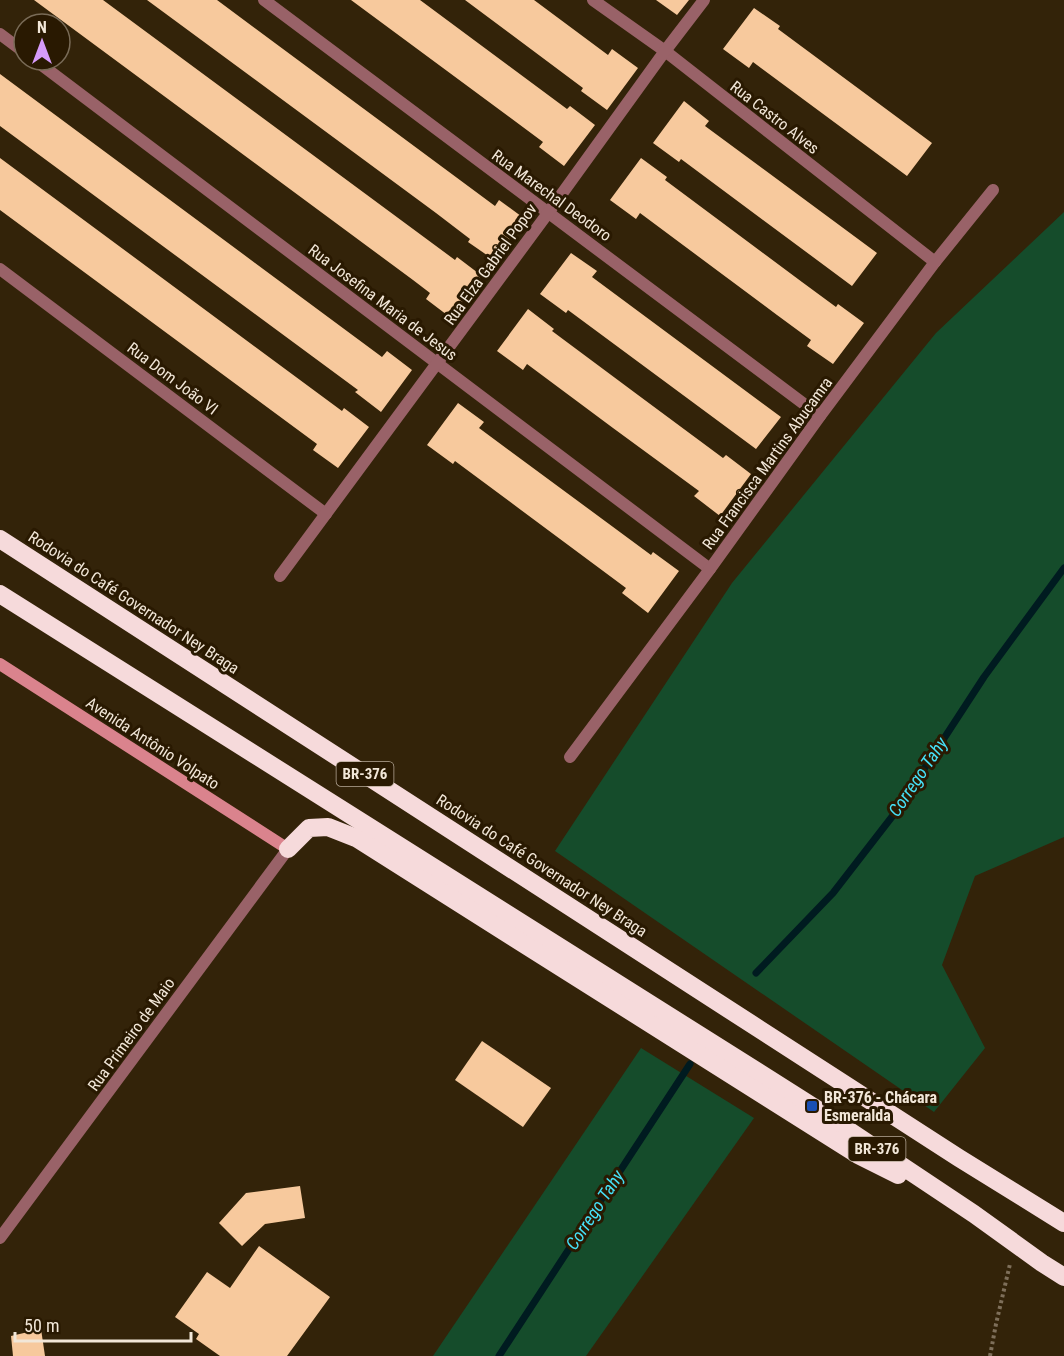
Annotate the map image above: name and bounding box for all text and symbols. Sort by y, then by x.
north arrow [12,12,72,72]
text: N [37,18,47,37]
street label: Rua Castro Alves [727,77,823,158]
street label: Rua Marechal Deodoro [488,146,615,245]
street label: Rua Elza Gabriel Popov [440,200,541,329]
street label: Rua Josefina Maria de Jesus [305,240,461,365]
street label: Rua Dom João VI [124,338,222,419]
street label: Rua Francisca Martins Abucamra [698,373,836,553]
street label: Rodovia do Café Governador Ney Braga [25,527,243,678]
street label: Avenida Antônio Volpato [83,693,223,794]
water label: Corrego Tahy [884,733,952,820]
road number: BR-376 [336,762,394,786]
street label: Rodovia do Café Governador Ney Braga [433,790,651,941]
street label: Rua Primeiro de Maio [84,974,179,1095]
place label: BR-376 - Chácara Esmeralda [824,1088,937,1125]
marker: BR-376 - Chácara Esmeralda [805,1099,819,1113]
road number: BR-376 [848,1137,906,1161]
water label: Corrego Tahy [561,1165,628,1253]
scale bar [15,1305,190,1343]
text: 50 m [24,1315,59,1336]

